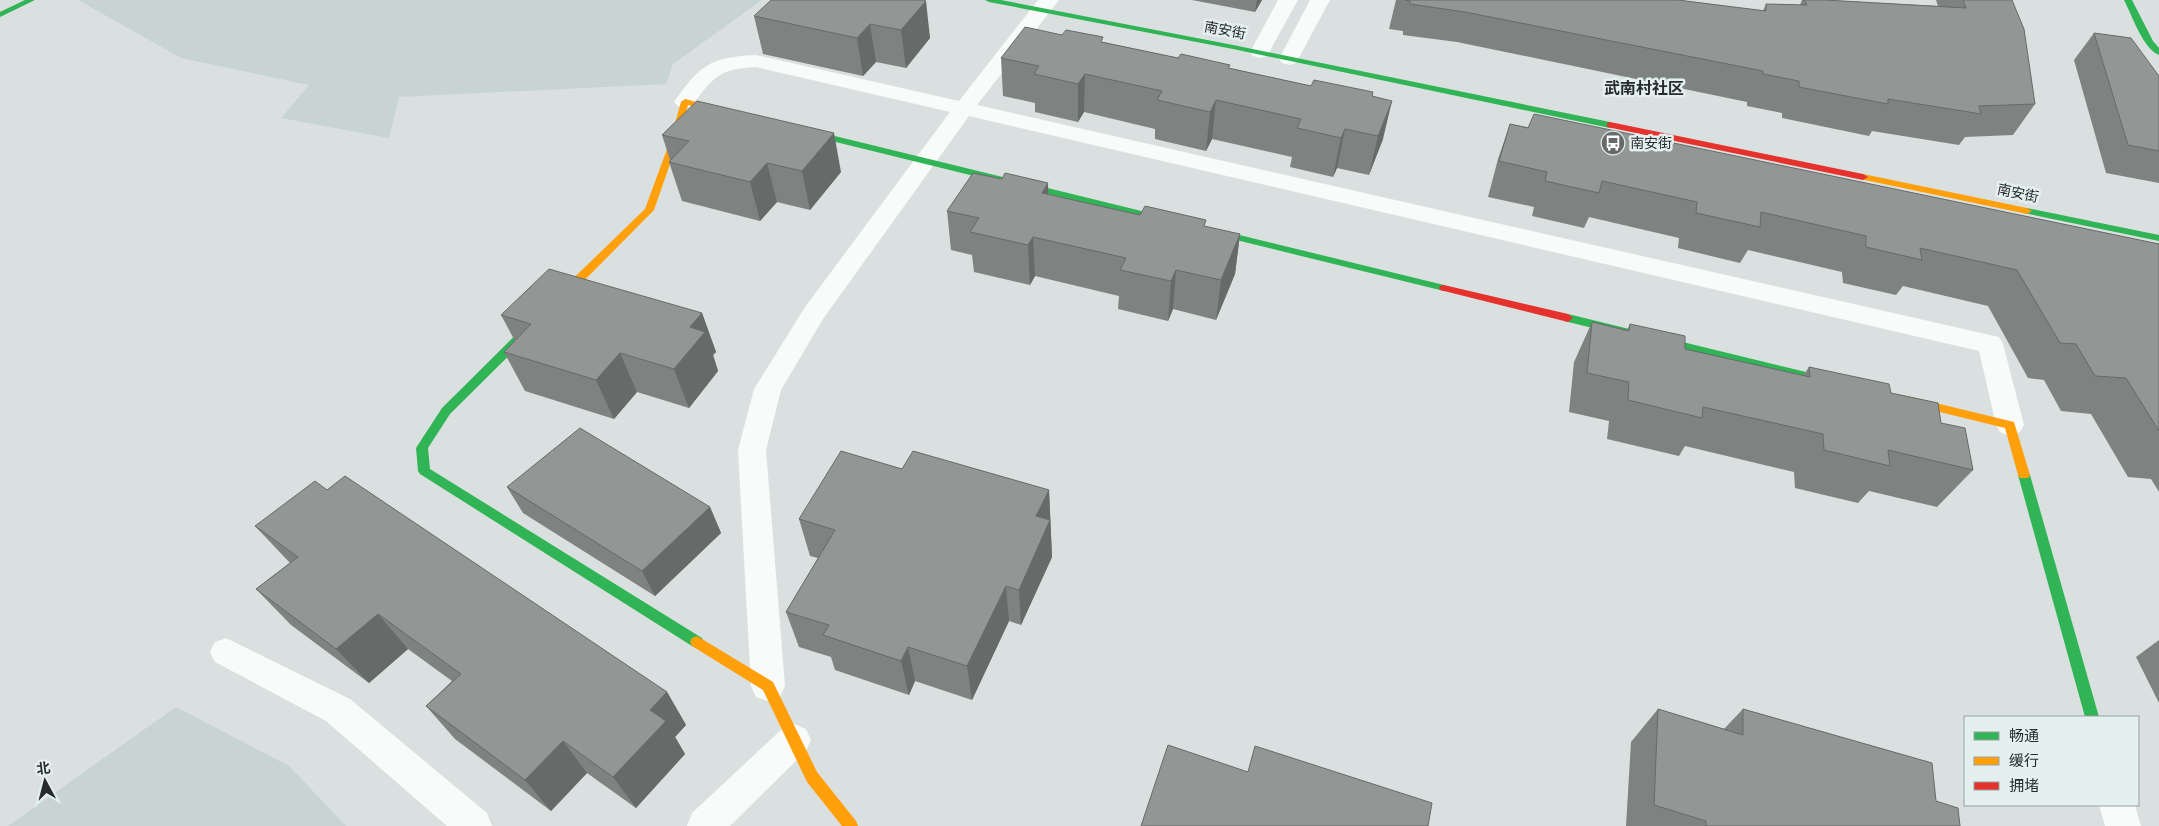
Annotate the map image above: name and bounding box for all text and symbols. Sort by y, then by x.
street label: 南安街 [1203,18,1247,43]
district label: 武南村社区 [1604,79,1684,98]
bus stop icon: 南安街 [1600,130,1626,156]
place label: 南安街 [1630,135,1672,152]
street label: 南安街 [1996,181,2040,206]
legend [1964,716,2139,806]
text: 畅通 [2009,727,2039,745]
text: 缓行 [2009,752,2039,770]
north arrow [20,756,70,806]
text: 北 [35,759,51,778]
text: 拥堵 [2009,777,2039,795]

